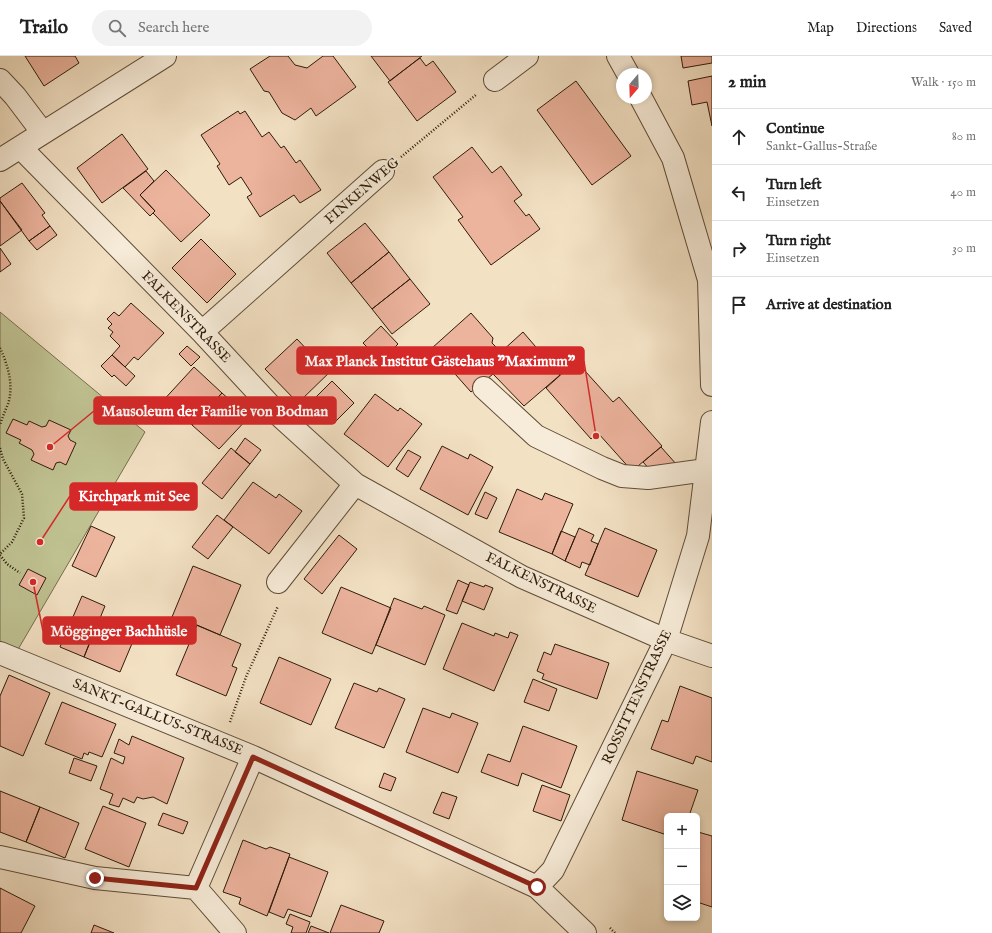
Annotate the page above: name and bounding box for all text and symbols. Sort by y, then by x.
search box [92,10,372,46]
text: Trailo [20,16,68,40]
icon: search [106,17,128,39]
text: Search here [138,18,209,37]
text: Map [807,19,834,37]
text: Directions [856,19,917,37]
text: Saved [939,19,972,37]
north arrow [616,68,652,104]
text: 2 min [728,72,766,93]
text: Walk · 150 m [911,74,976,91]
text: Continue [766,119,824,138]
icon: ahead [728,126,750,148]
text: 80 m [952,128,976,145]
text: Sankt-Gallus-Straße [766,138,877,155]
street label: FINKENWEG [321,153,404,228]
text: Turn left [766,175,822,194]
icon: left [728,182,750,204]
text: 40 m [950,184,976,201]
text: Einsetzen [766,194,819,211]
text: Turn right [766,231,831,250]
icon: right [728,238,750,260]
text: 30 m [952,240,976,257]
text: Einsetzen [766,250,819,267]
street label: FALKENSTRASSE [137,267,235,367]
icon: arrive [728,294,750,316]
text: Arrive at destination [766,295,892,314]
callout: Max Planck Institut Gästehaus "Maximum" [297,347,584,374]
text: Max Planck Institut Gästehaus "Maximum" [305,352,576,371]
callout: Mausoleum der Familie von Bodman [94,397,336,424]
text: Mausoleum der Familie von Bodman [102,402,328,421]
callout: Kirchpark mit See [70,483,197,510]
text: Kirchpark mit See [78,487,190,506]
street label: FALKENSTRASSE [483,548,600,618]
callout: Mögginger Bachhüsle [43,617,196,644]
text: Mögginger Bachhüsle [51,622,188,641]
street label: ROSSITTENSTRASSE [598,627,676,767]
street label: SANKT-GALLUS-STRASSE [70,674,246,760]
map controls [664,813,700,921]
button: + [664,813,700,849]
button: − [664,849,700,885]
route end [86,869,104,887]
route start [528,878,546,896]
button: layers [664,885,700,921]

